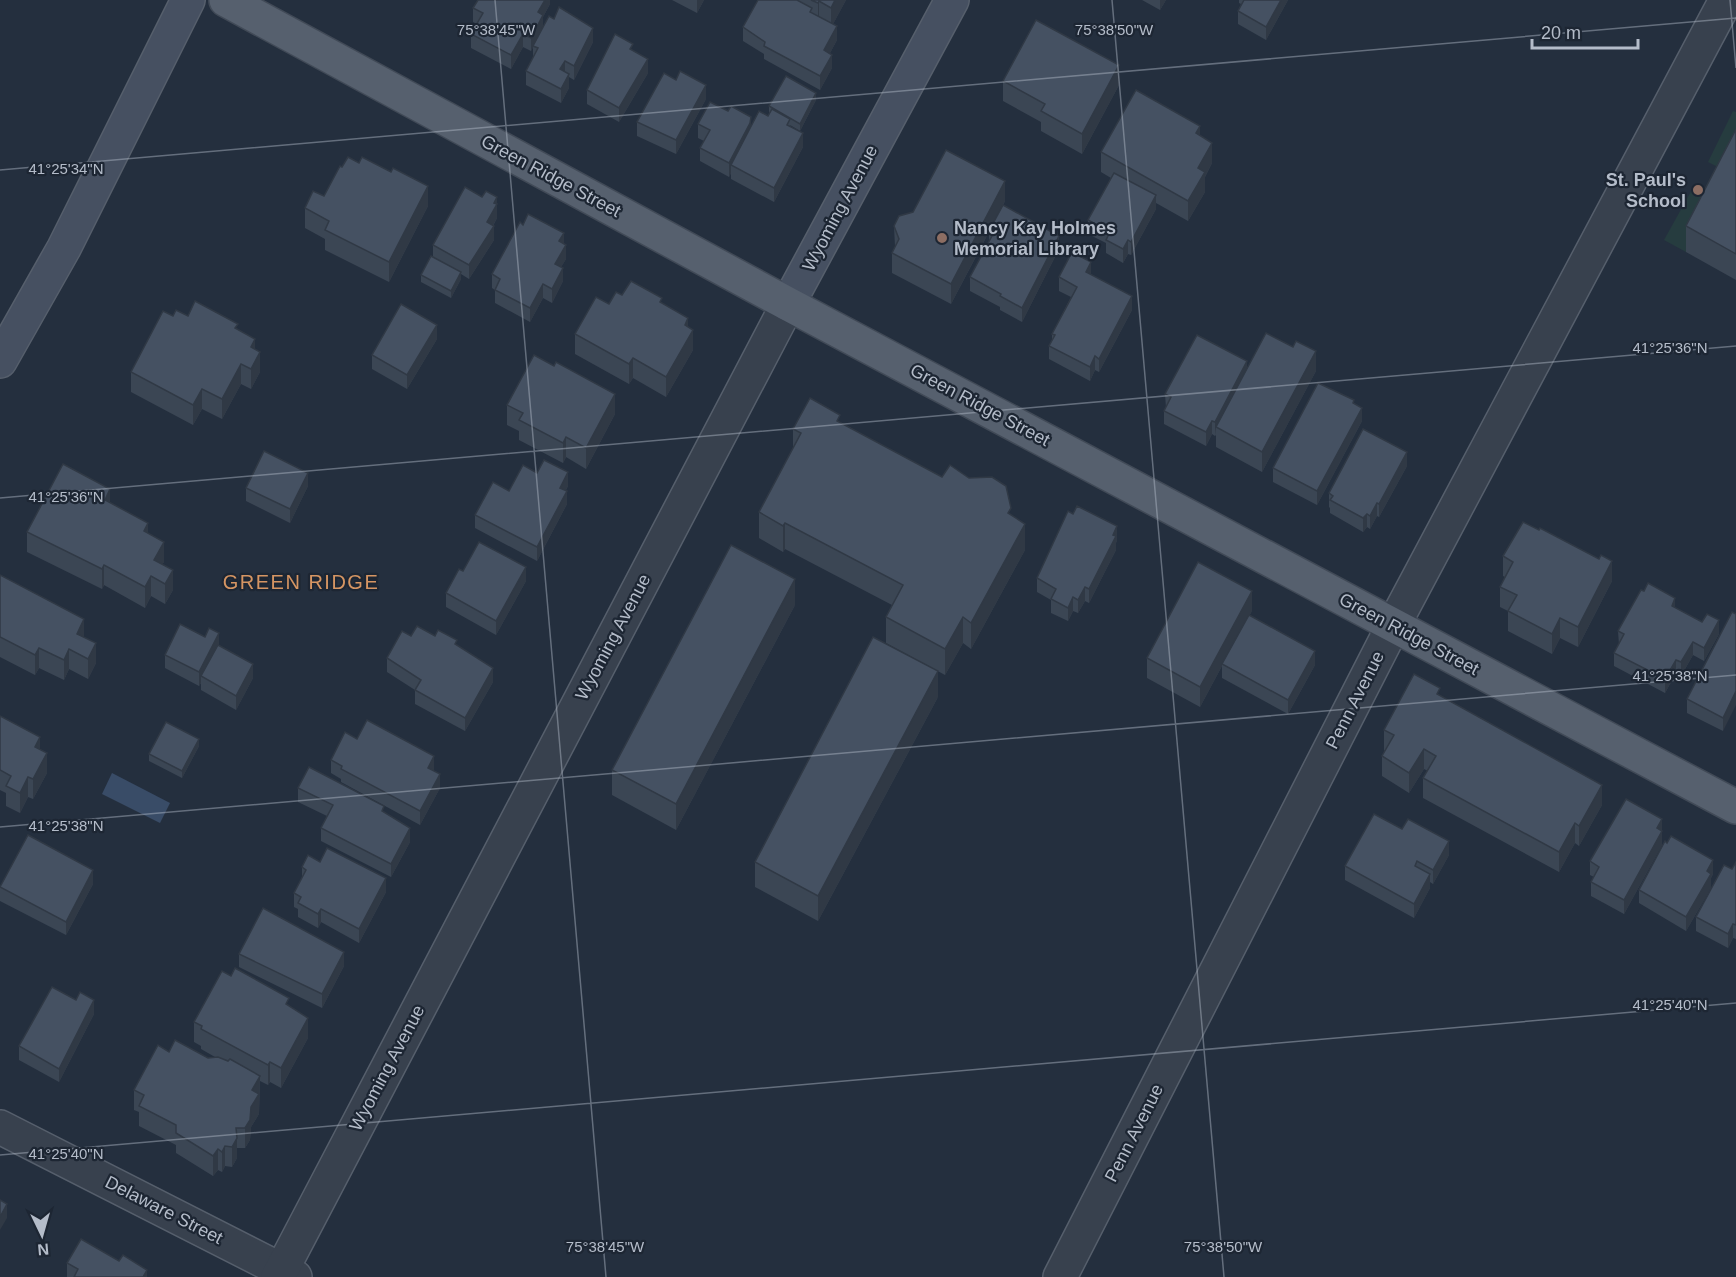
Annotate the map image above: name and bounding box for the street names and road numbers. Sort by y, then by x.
street label: Green Ridge Street [478,131,624,221]
street label: Wyoming Avenue [798,142,882,274]
street label: Green Ridge Street [907,360,1053,450]
street label: Wyoming Avenue [571,571,655,703]
street label: Green Ridge Street [1336,589,1482,679]
street label: Penn Avenue [1322,648,1388,752]
street label: Wyoming Avenue [345,1002,429,1134]
street label: Penn Avenue [1101,1081,1167,1185]
street label: Delaware Street [102,1172,226,1248]

